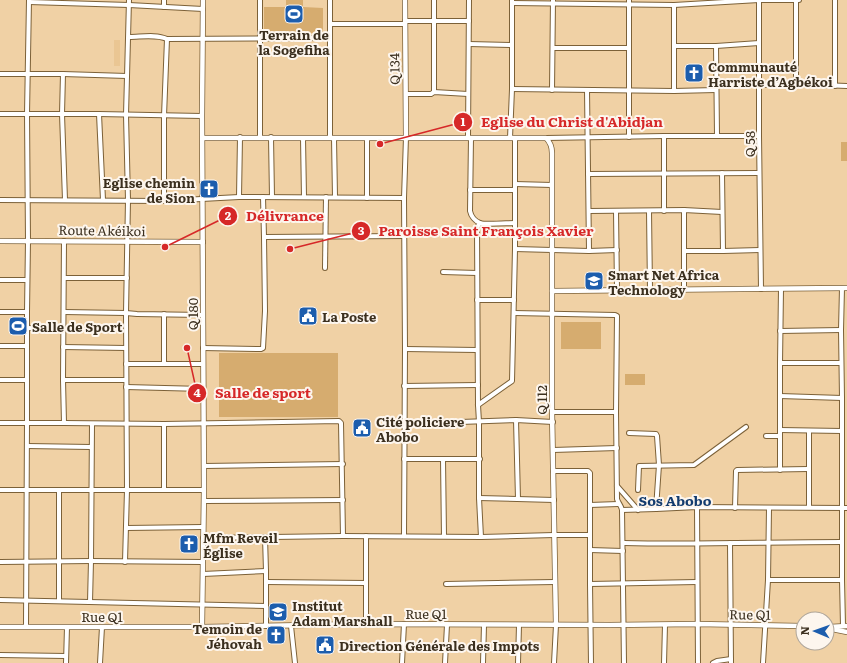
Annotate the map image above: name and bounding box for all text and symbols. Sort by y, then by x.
sports icon: Terrain de la Sogefiha [283,3,305,25]
place label: Terrain de la Sogefiha [258,25,330,59]
street label: Q 134 [384,53,404,85]
place label: Communauté Harriste d’Agbékoi [708,57,833,91]
church icon: Communauté Harriste d’Agbékoi [683,62,705,84]
callout: Eglise du Christ d'Abidjan [453,109,671,135]
text: Eglise du Christ d'Abidjan [481,111,663,131]
text: 1 [461,112,466,130]
street label: Q 58 [740,131,759,157]
place label: Eglise chemin de Sion [103,173,195,207]
church icon: Eglise chemin de Sion [198,178,220,200]
callout: Délivrance [218,203,332,229]
text: Délivrance [246,205,324,225]
text: 2 [225,206,232,224]
callout: Paroisse Saint François Xavier [351,218,602,244]
street label: Route Akéikoi [58,220,146,240]
text: Paroisse Saint François Xavier [378,220,594,240]
text: 3 [358,221,365,239]
place label: Smart Net Africa Technology [608,265,720,299]
school or university icon: Smart Net Africa Technology [583,270,605,292]
street label: Q 180 [183,297,202,330]
public building icon: La Poste [297,305,319,327]
place label: La Poste [322,307,376,326]
sports icon: Salle de Sport [7,315,29,337]
place label: Salle de Sport [32,317,123,336]
callout: Salle de sport [187,380,319,406]
text: Salle de sport [215,382,312,402]
text: 4 [193,383,201,401]
street label: Q 112 [532,385,551,415]
place label: Cité policiere Abobo [376,412,464,446]
public building icon: Cité policiere Abobo [351,417,373,439]
district label: Sos Abobo [639,490,712,510]
place label: Mfm Reveil Église [203,528,278,562]
church icon: Mfm Reveil Église [178,533,200,555]
place label: Institut Adam Marshall [292,596,393,630]
school or university icon: Institut Adam Marshall [267,601,289,623]
street label: Rue Q1 [405,604,447,623]
street label: Rue Q1 [729,604,771,624]
street label: Rue Q1 [81,607,123,626]
north arrow [795,611,835,651]
place label: Temoin de Jéhovah [193,619,262,653]
church icon: Temoin de Jéhovah [265,624,287,646]
text: N [796,626,812,636]
public building icon: Direction Générale des Impots [314,634,336,656]
place label: Direction Générale des Impots [339,636,540,655]

